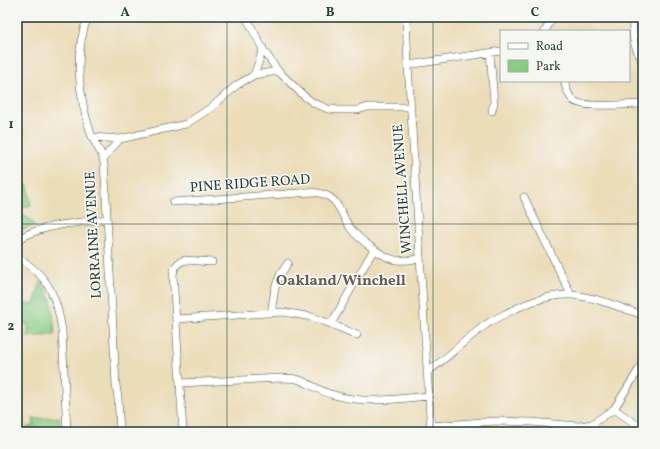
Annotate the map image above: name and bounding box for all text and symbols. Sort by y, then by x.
text: A [120,4,130,22]
text: B [326,4,335,22]
text: C [531,4,539,22]
legend [500,30,630,82]
text: Road [536,39,563,55]
text: Park [536,59,561,75]
text: 1 [8,116,14,134]
street label: WINCHELL AVENUE [389,123,417,255]
street label: PINE RIDGE ROAD [189,170,311,198]
street label: LORRAINE AVENUE [81,171,107,299]
district label: Oakland/Winchell [276,271,406,292]
text: 2 [8,318,15,336]

